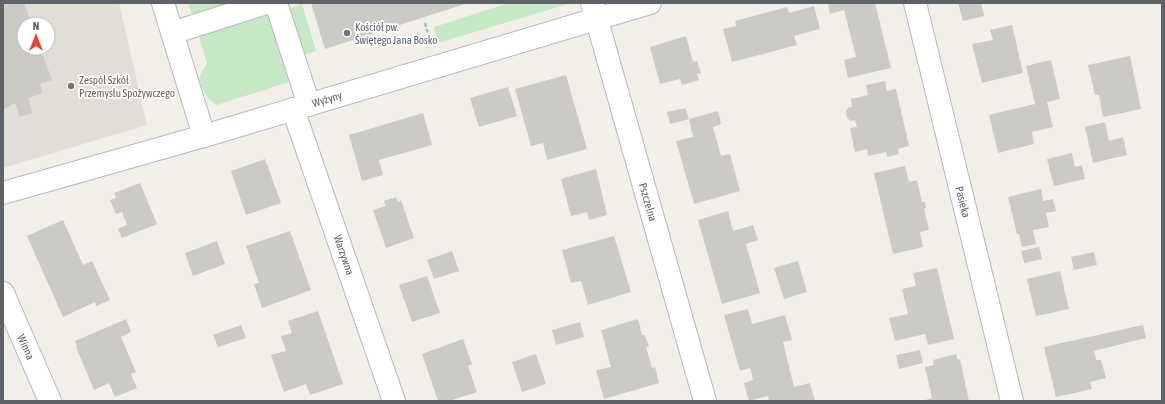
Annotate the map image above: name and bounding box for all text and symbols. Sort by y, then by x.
north arrow [16,16,56,56]
text: N [33,20,39,32]
place label: Kościół pw. Świętego Jana Bosko [355,21,438,46]
marker: Kościół pw. Świętego Jana Bosko [342,28,352,38]
place label: Zespół Szkół Przemysłu Spożywczego [79,74,175,99]
marker: Zespół Szkół Przemysłu Spożywczego [66,81,76,91]
street label: Wyżyny [310,89,344,109]
street label: Pszczelna [637,181,659,223]
street label: Pasieka [953,185,973,219]
street label: Warzywna [332,233,356,277]
street label: Winna [15,333,37,361]

